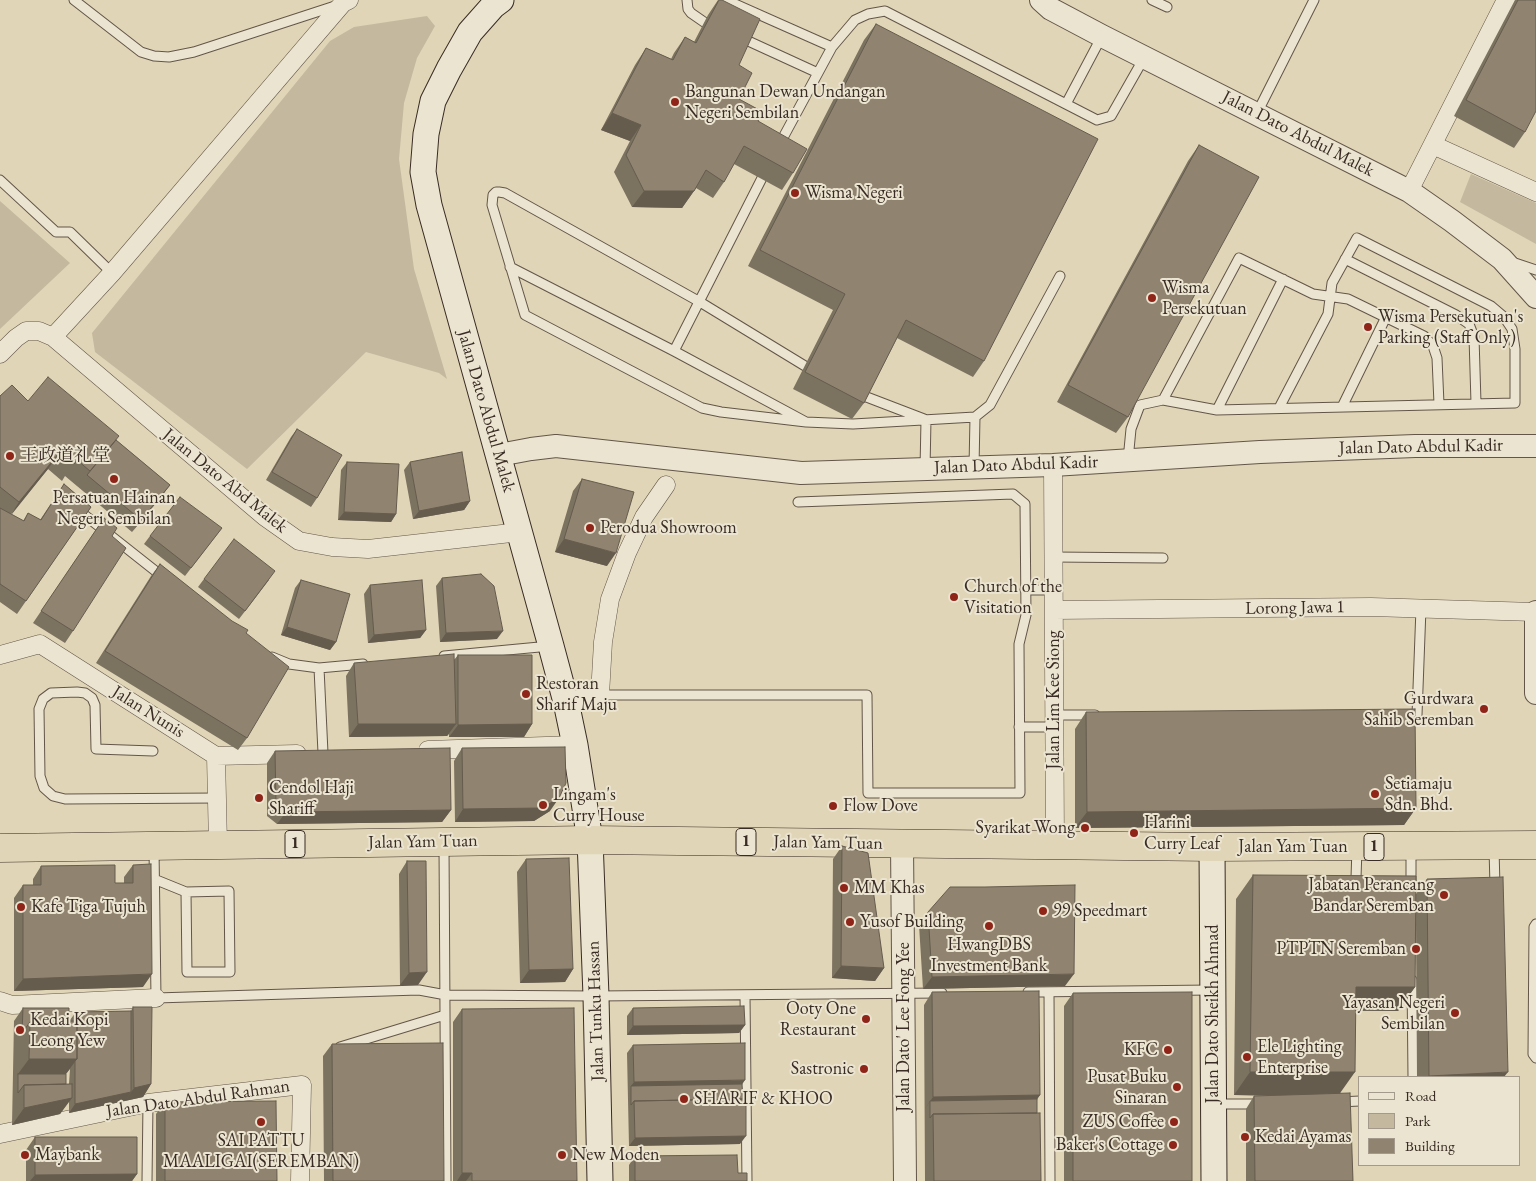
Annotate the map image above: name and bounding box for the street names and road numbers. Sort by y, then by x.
street label: Jalan Dato Abdul Malek [1218,86,1378,182]
street label: Jalan Dato Abdul Malek [452,327,520,495]
street label: Jalan Dato Abd Malek [158,424,292,538]
street label: Jalan Dato Abdul Kadir [1339,435,1503,459]
street label: Jalan Dato Abdul Kadir [934,451,1098,479]
street label: Lorong Jawa 1 [1245,596,1345,620]
street label: Jalan Lim Kee Siong [1043,630,1065,770]
street label: Jalan Nunis [108,681,188,743]
road number: 1 [736,829,756,856]
street label: Jalan Yam Tuan [368,830,478,854]
road number: 1 [285,831,305,858]
street label: Jalan Yam Tuan [773,831,883,855]
road number: 1 [1364,834,1384,860]
street label: Jalan Yam Tuan [1238,836,1348,858]
street label: Jalan Dato Sheikh Ahmad [1202,924,1224,1104]
street label: Jalan Tunku Hassan [583,940,609,1082]
street label: Jalan Dato' Lee Fong Yee [893,942,915,1112]
street label: Jalan Dato Abdul Rahman [105,1075,291,1123]

